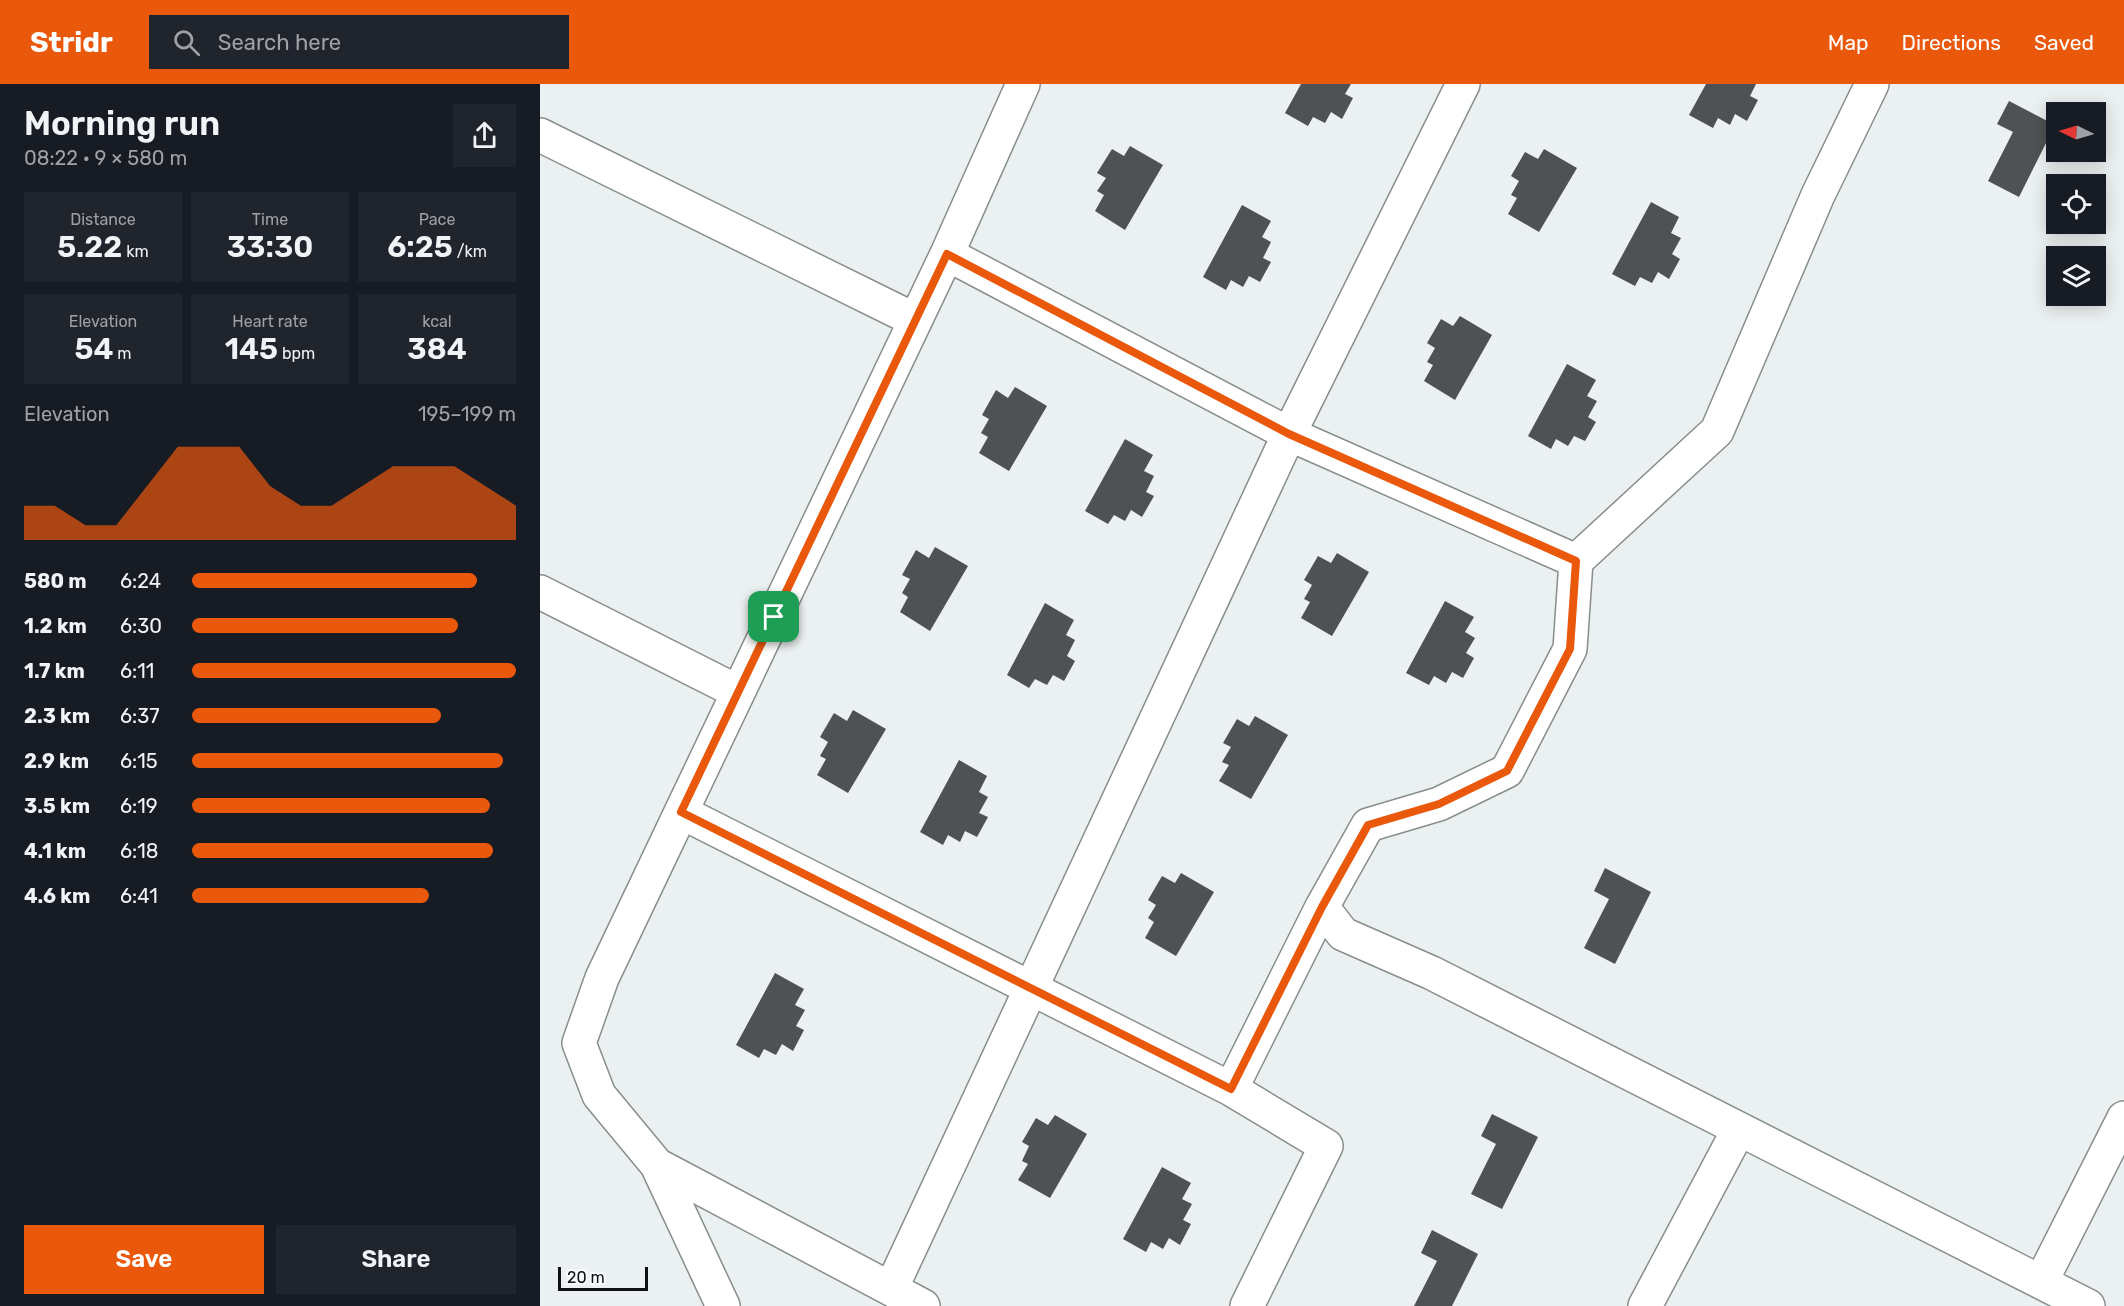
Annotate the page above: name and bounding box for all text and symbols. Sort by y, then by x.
search box [149,15,569,69]
text: Stridr [30,26,113,59]
icon: search [170,26,203,59]
text: Search here [218,29,341,56]
text: Map [1828,30,1869,55]
text: Directions [1902,30,2001,55]
text: Saved [2034,30,2094,55]
north arrow [2046,102,2106,162]
map controls [2046,102,2106,306]
text: Morning run [24,104,220,143]
button: share [453,104,516,167]
text: 08:22 · 9 × 580 m [24,146,187,170]
button: locate [2046,174,2106,234]
text: Distance [70,210,136,229]
text: Time [252,210,288,229]
text: Pace [419,210,455,229]
text: 5.22 [57,229,122,265]
text: 33:30 [227,229,313,265]
text: 6:25 [387,229,453,265]
text: km [122,242,149,261]
text: /km [453,242,487,261]
button: layers [2046,246,2106,306]
text: Elevation [69,312,137,331]
text: Heart rate [232,312,308,331]
text: kcal [422,312,452,331]
text: 54 [74,331,113,367]
text: 145 [225,331,278,367]
text: 384 [407,331,467,367]
text: m [113,344,132,363]
text: bpm [278,344,315,363]
text: Elevation [24,402,110,426]
text: 195–199 m [418,402,516,426]
text: 580 m [24,569,87,593]
text: 6:24 [120,569,161,593]
pin [748,591,799,642]
icon: arrive [757,600,790,633]
text: 1.2 km [24,614,87,638]
text: 6:30 [120,614,162,638]
text: 1.7 km [24,659,85,683]
text: 6:11 [120,659,154,683]
text: 2.3 km [24,704,90,728]
text: 6:37 [120,704,159,728]
text: 2.9 km [24,749,89,773]
text: 6:15 [120,749,158,773]
text: 3.5 km [24,794,90,818]
text: 6:19 [120,794,158,818]
text: 4.1 km [24,839,86,863]
text: 6:18 [120,839,158,863]
text: 4.6 km [24,884,90,908]
text: 6:41 [120,884,158,908]
button: Save [24,1225,264,1294]
button: Share [276,1225,516,1294]
scale bar [558,1264,648,1292]
text: 20 m [567,1268,605,1287]

